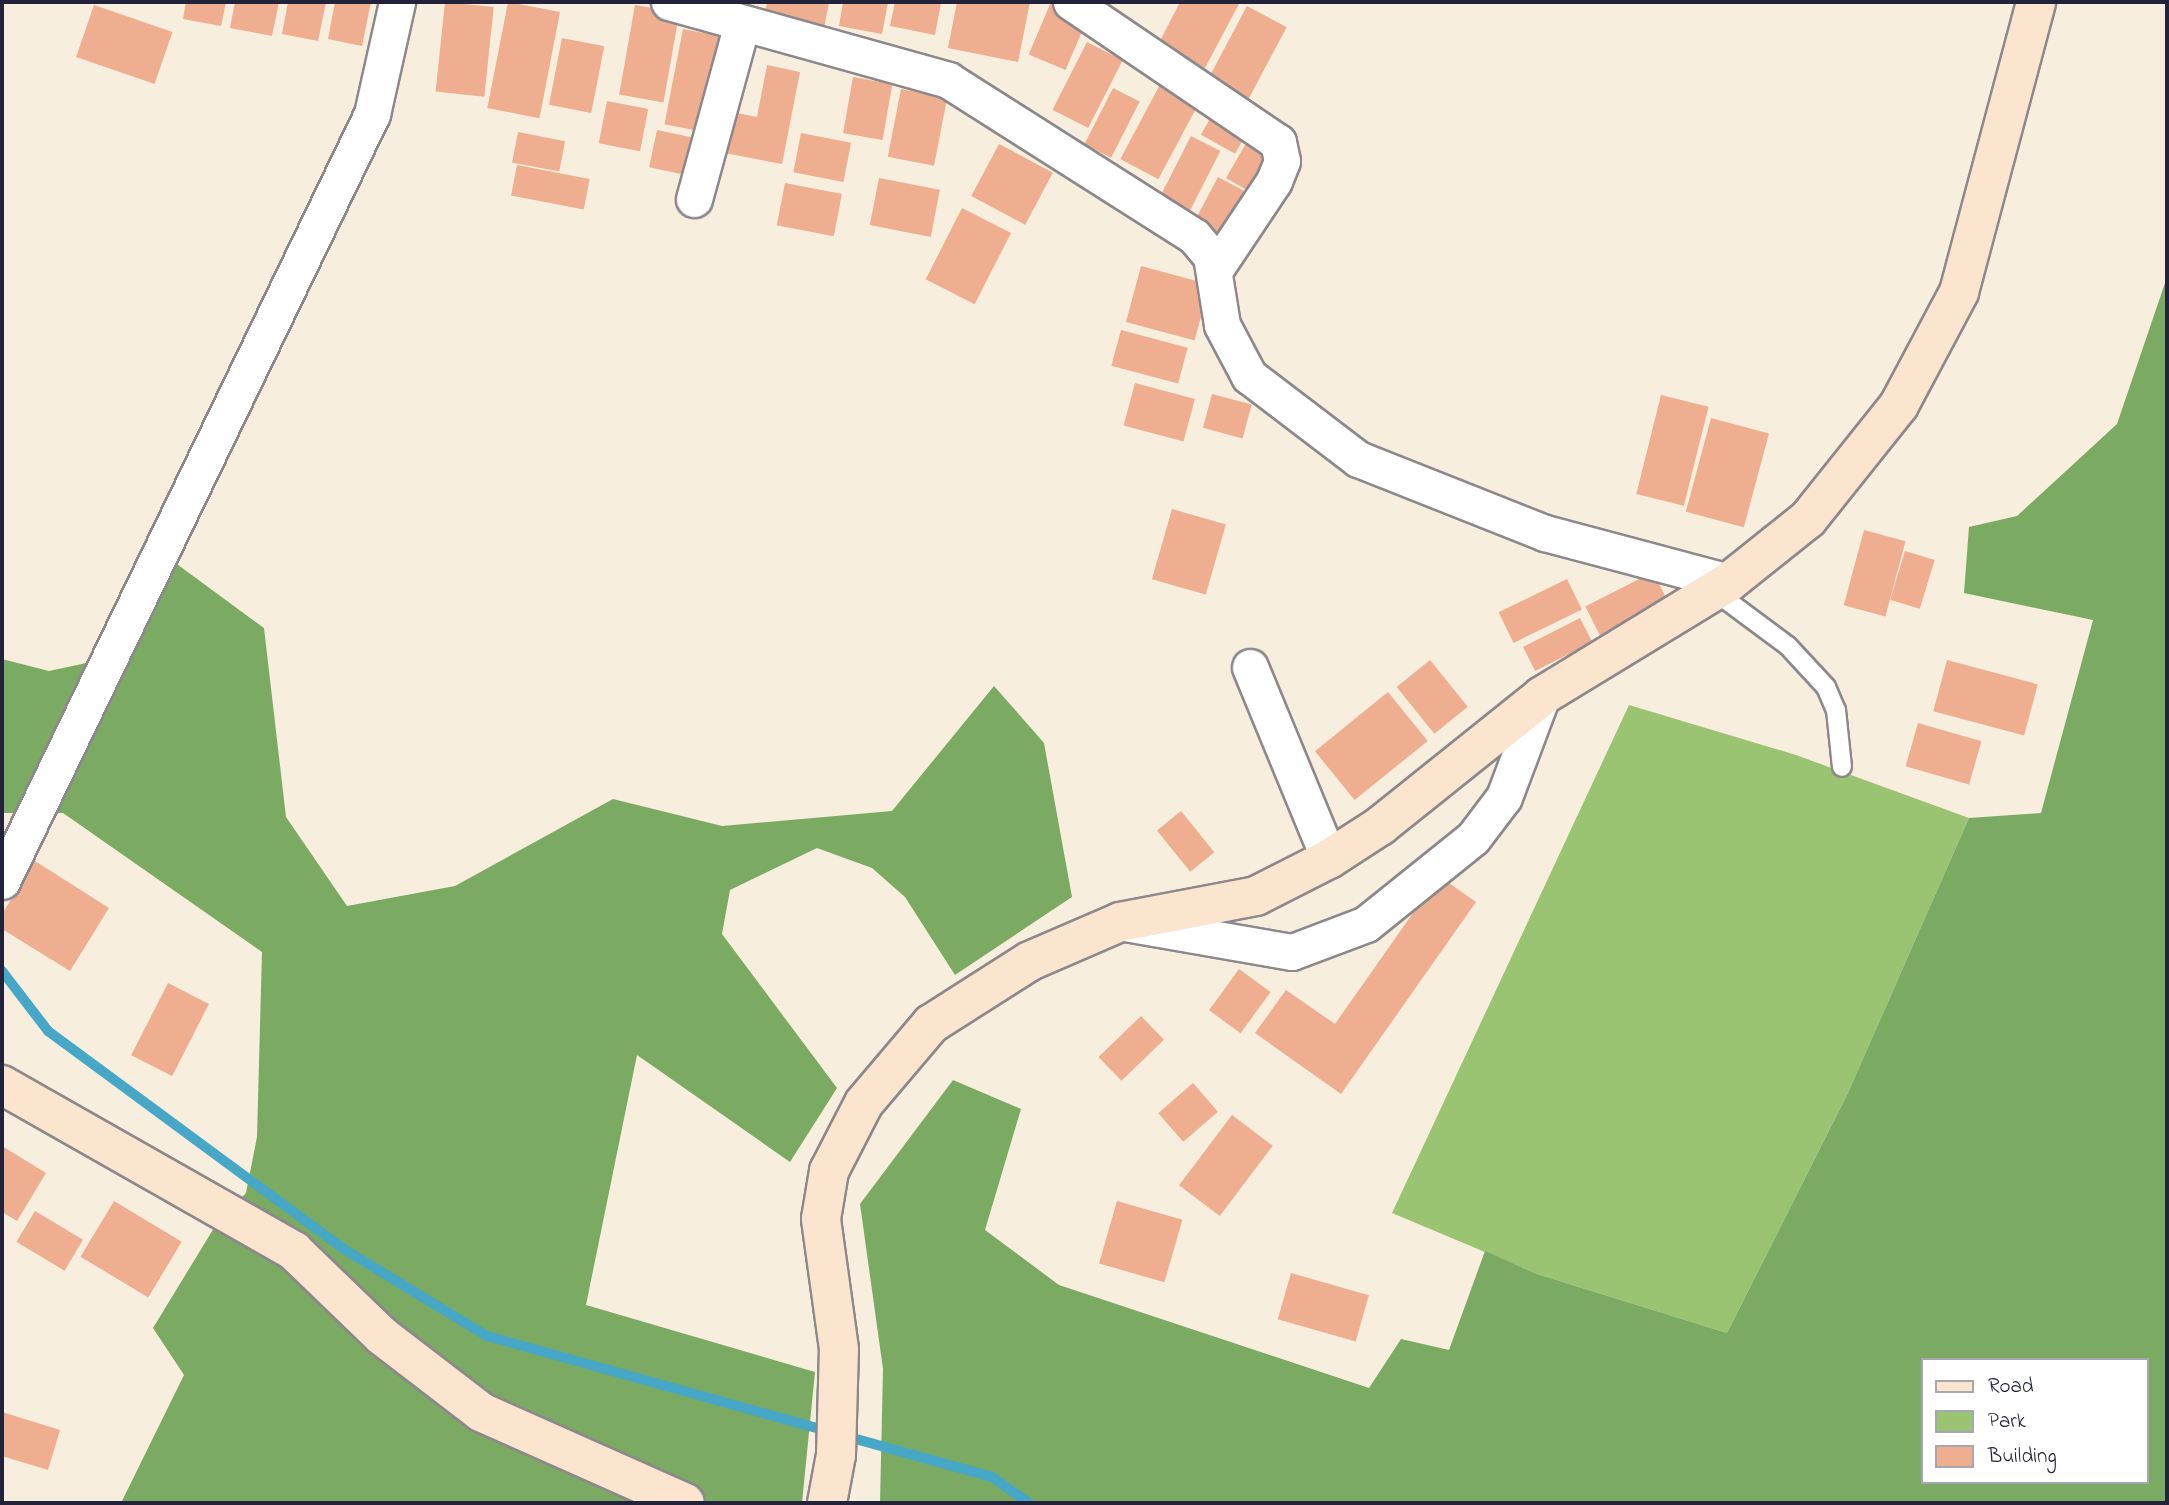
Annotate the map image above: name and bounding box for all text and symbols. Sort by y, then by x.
legend [1920,1358,2148,1484]
text: Road [1988,1372,2034,1402]
text: Park [1988,1407,2026,1437]
text: Building [1988,1442,2057,1472]

